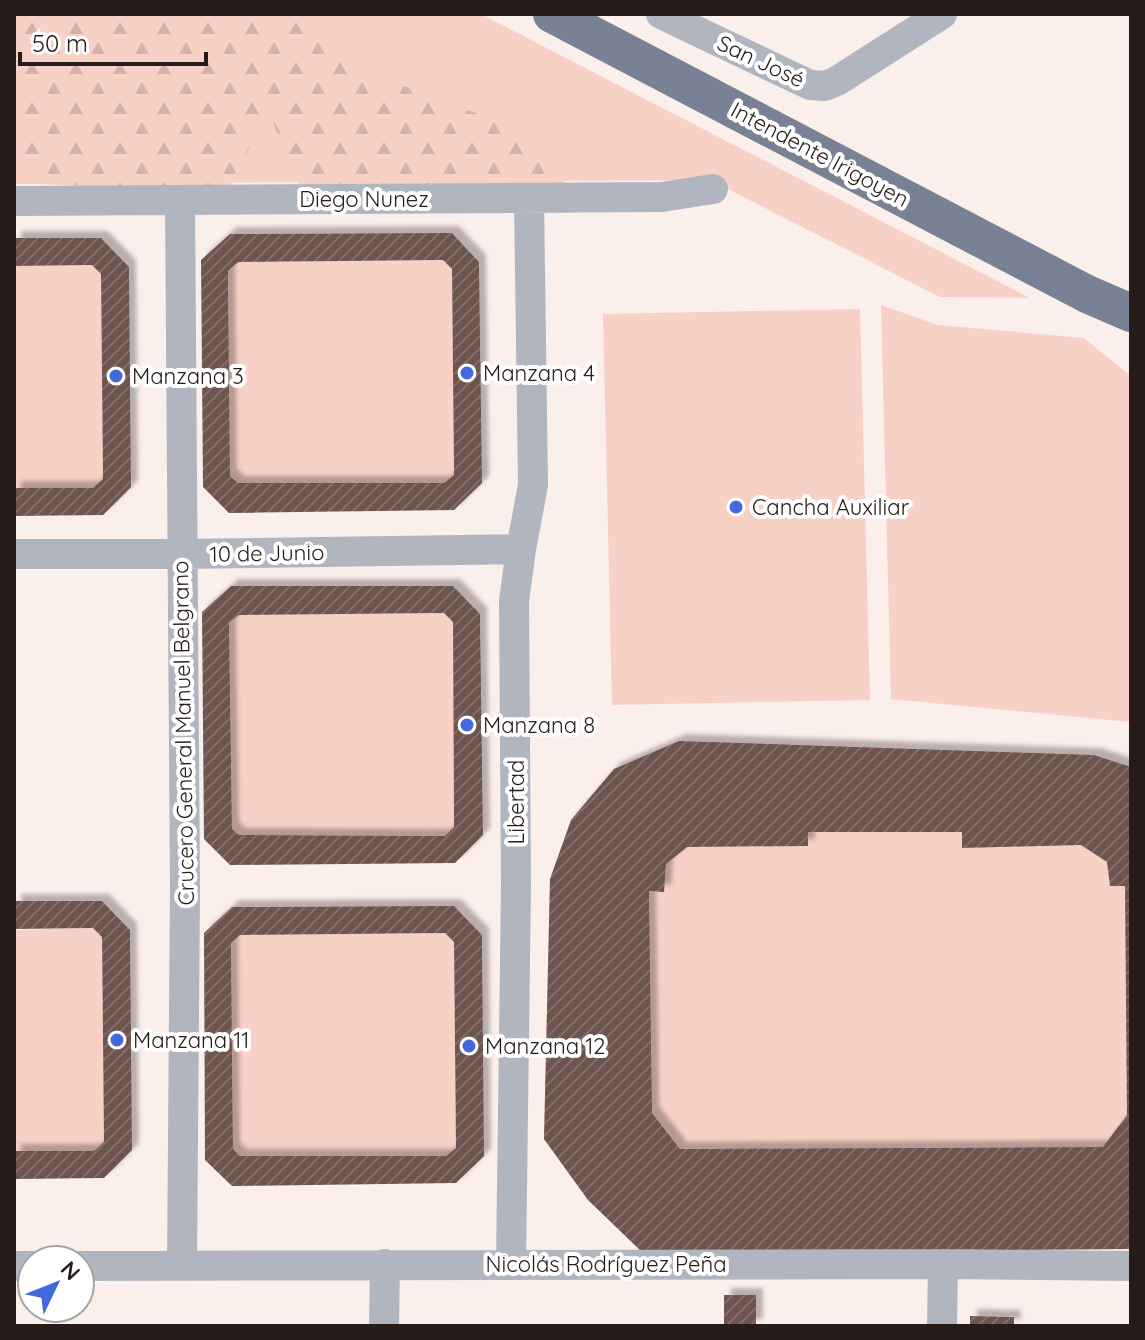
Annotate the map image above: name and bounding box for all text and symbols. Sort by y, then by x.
scale bar [20,16,206,66]
text: 50 m [32,28,88,58]
street label: San José [713,29,809,93]
street label: Intendente Irigoyen [726,95,914,213]
street label: Diego Nunez [299,185,429,213]
place label: Manzana 4 [483,359,595,387]
place label: Manzana 3 [132,362,244,390]
marker: Manzana 4 [458,364,476,382]
marker: Manzana 3 [107,367,125,385]
place label: Cancha Auxiliar [752,493,910,521]
marker: Cancha Auxiliar [727,498,745,516]
street label: 10 de Junio [209,538,325,568]
street label: Crucero General Manuel Belgrano [166,560,200,906]
place label: Manzana 8 [483,711,595,739]
marker: Manzana 8 [458,716,476,734]
street label: Libertad [502,760,530,844]
place label: Manzana 11 [133,1026,249,1054]
marker: Manzana 11 [108,1031,126,1049]
place label: Manzana 12 [485,1032,606,1060]
marker: Manzana 12 [460,1037,478,1055]
north arrow [16,1244,96,1324]
street label: Nicolás Rodríguez Peña [486,1250,726,1278]
text: N [55,1255,86,1286]

